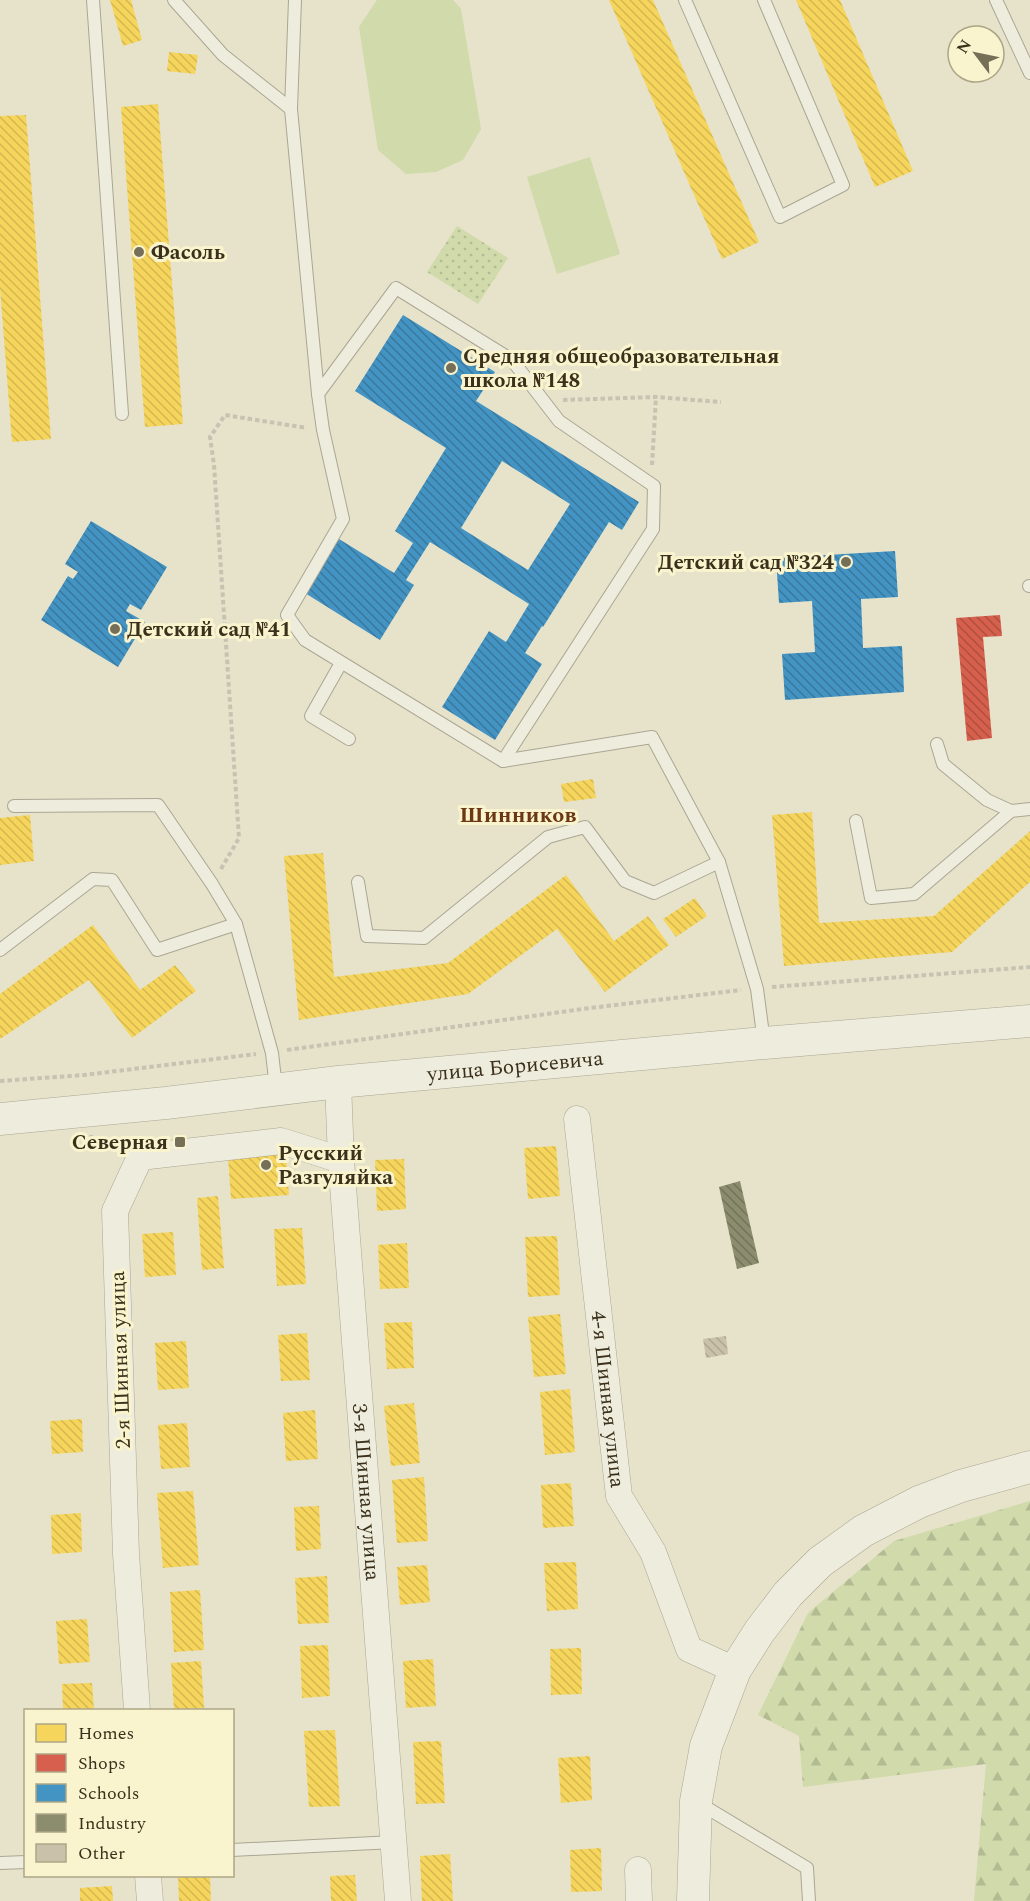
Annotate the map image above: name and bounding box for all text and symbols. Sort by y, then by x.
north arrow [946,24,1006,84]
text: N [950,35,978,58]
place label: Фасоль [151,237,225,269]
marker: Фасоль [132,245,146,259]
place label: Средняя общеобразовательная школа №148 [463,341,779,397]
marker: Средняя общеобразовательная школа №148 [444,361,458,375]
place label: Детский сад №324 [658,547,834,579]
marker: Детский сад №324 [839,555,853,569]
place label: Детский сад №41 [127,614,291,646]
marker: Детский сад №41 [108,622,122,636]
district label: Шинников [460,799,576,832]
street label: улица Борисевича [425,1043,606,1091]
place label: Северная [72,1127,168,1159]
marker: Северная [173,1135,187,1149]
place label: Русский Разгуляйка [278,1138,393,1194]
marker: Русский Разгуляйка [259,1158,273,1172]
street label: 2-я Шинная улица [102,1270,140,1449]
street label: 4-я Шинная улица [581,1309,633,1490]
street label: 3-я Шинная улица [343,1402,388,1583]
legend [24,1709,234,1877]
text: Homes [78,1720,134,1747]
text: Shops [78,1750,126,1777]
text: Schools [78,1780,140,1807]
text: Industry [78,1810,147,1837]
text: Other [78,1840,125,1867]

